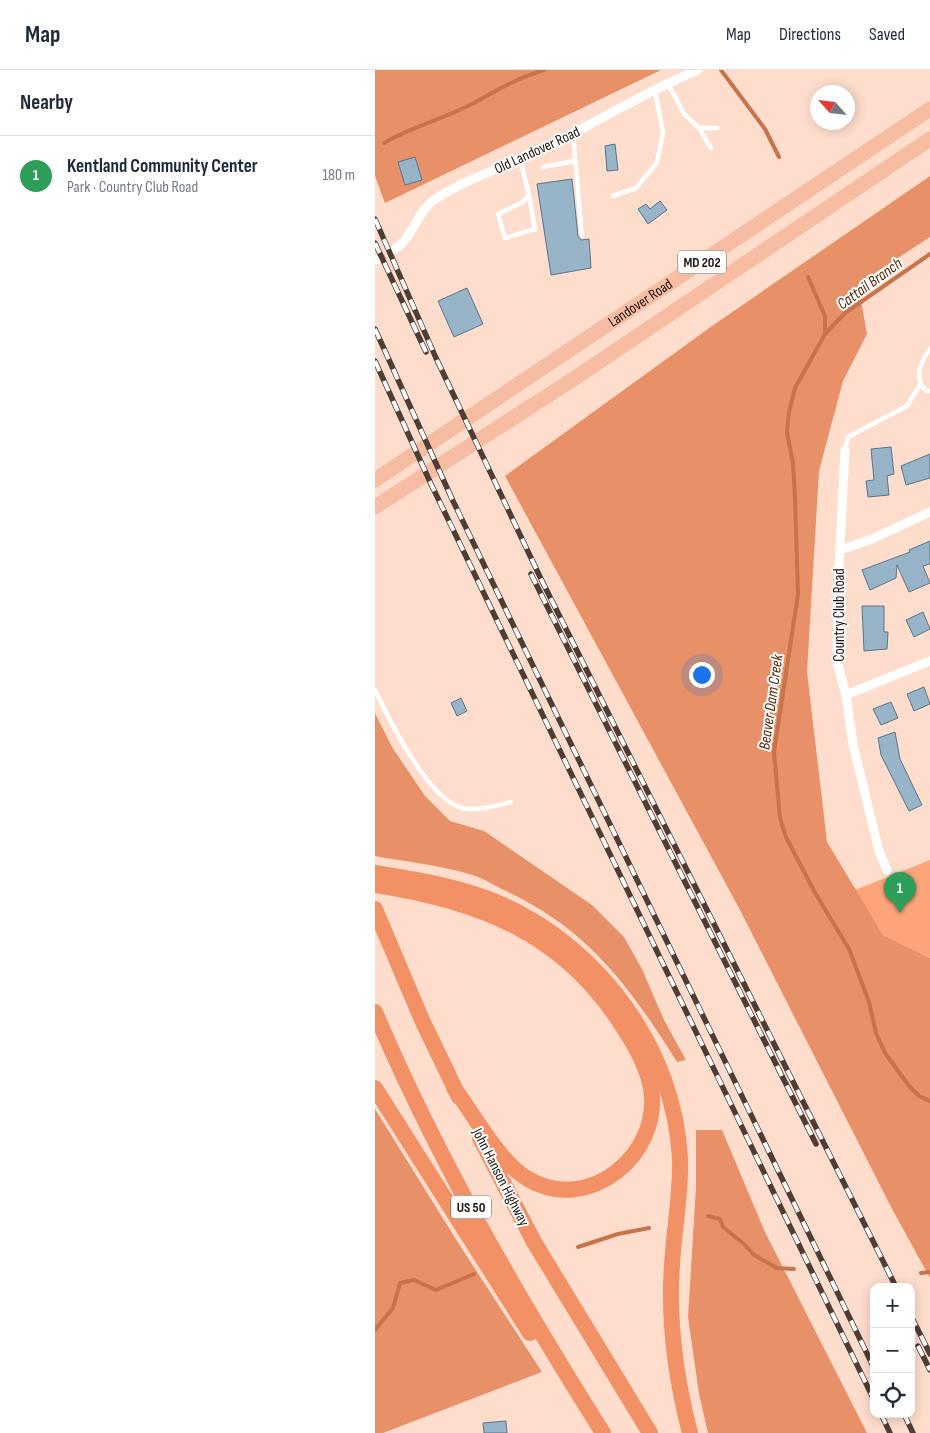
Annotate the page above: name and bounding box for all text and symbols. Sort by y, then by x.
text: Map [25,20,60,49]
text: Map [726,24,751,45]
text: Directions [779,24,841,45]
text: Saved [869,24,905,45]
north arrow [810,85,855,130]
text: Nearby [20,90,73,115]
street label: Old Landover Road [491,122,583,179]
text: Kentland Community Center [67,155,258,178]
text: 1 [33,166,39,185]
text: 180 m [322,166,355,185]
text: Park · Country Club Road [67,178,198,197]
road number: MD 202 [678,250,726,273]
water label: Cattail Branch [834,254,906,314]
street label: Landover Road [605,275,676,331]
street label: Country Club Road [830,568,849,662]
water label: Beaver Dam Creek [755,652,788,751]
your location [689,662,715,688]
pin: 1 [884,872,916,913]
street label: John Hanson Highway [467,1124,533,1230]
road number: US 50 [451,1196,491,1218]
map controls [870,1283,915,1418]
button: + [870,1283,915,1328]
button: − [870,1328,915,1373]
button: locate [870,1373,915,1418]

